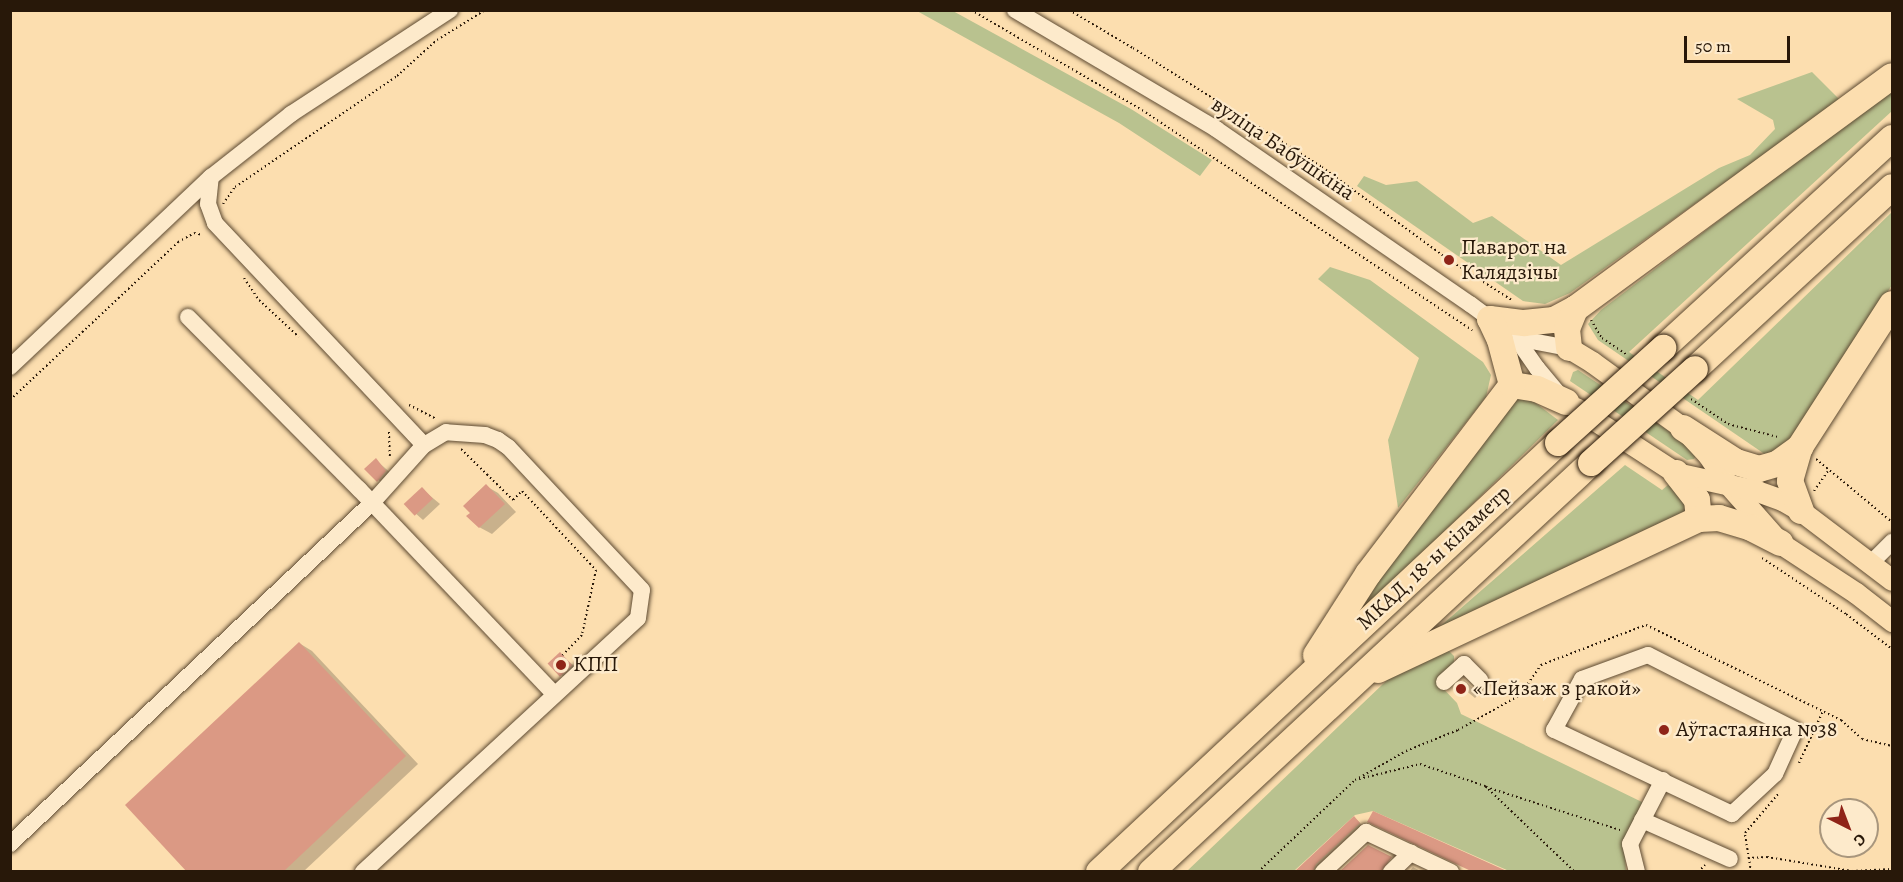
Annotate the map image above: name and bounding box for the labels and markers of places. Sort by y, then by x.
place label: Паварот на Калядзічы [1461,234,1567,286]
marker: Паварот на Калядзічы [1442,253,1456,267]
place label: КПП [573,652,618,678]
marker: КПП [554,658,568,672]
place label: «Пейзаж з ракой» [1473,676,1641,702]
marker: «Пейзаж з ракой» [1454,682,1468,696]
place label: Аўтастаянка №38 [1676,717,1837,743]
marker: Аўтастаянка №38 [1657,723,1671,737]

